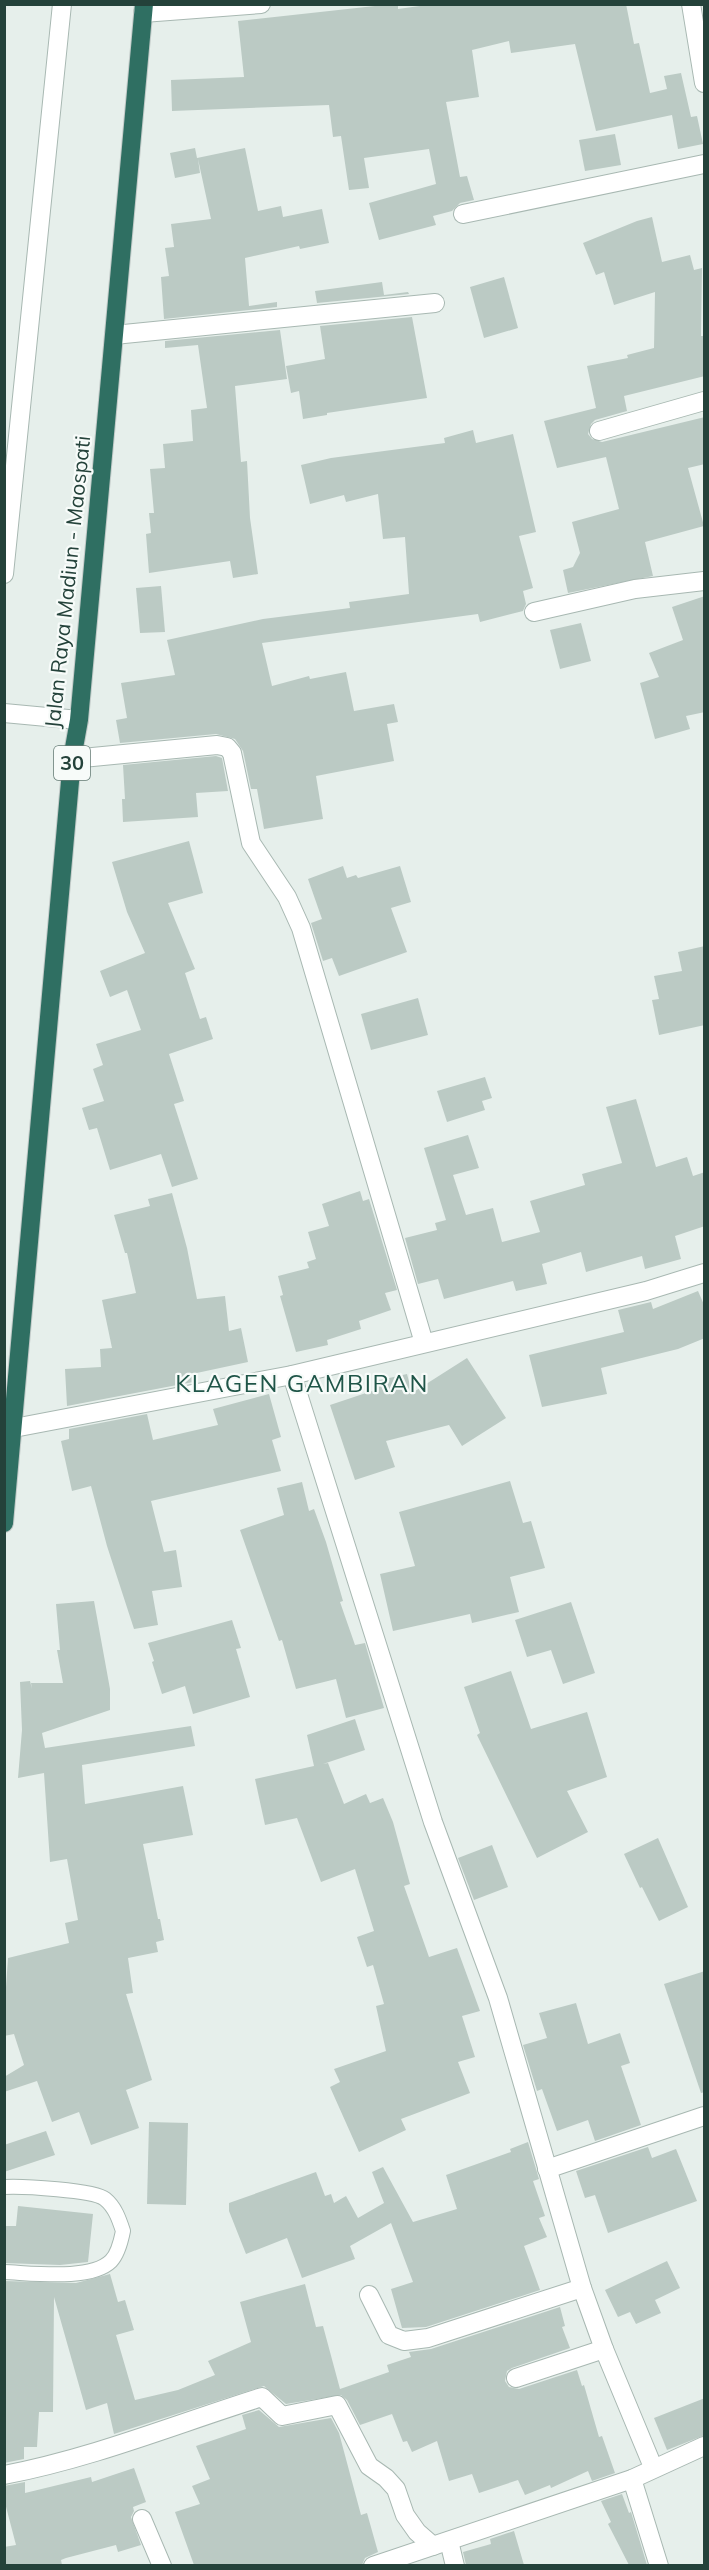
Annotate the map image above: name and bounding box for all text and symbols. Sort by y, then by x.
street label: Jalan Raya Madiun - Maospati [39,434,95,729]
road number: 30 [54,746,90,780]
district label: KLAGEN GAMBIRAN [175,1368,429,1398]

